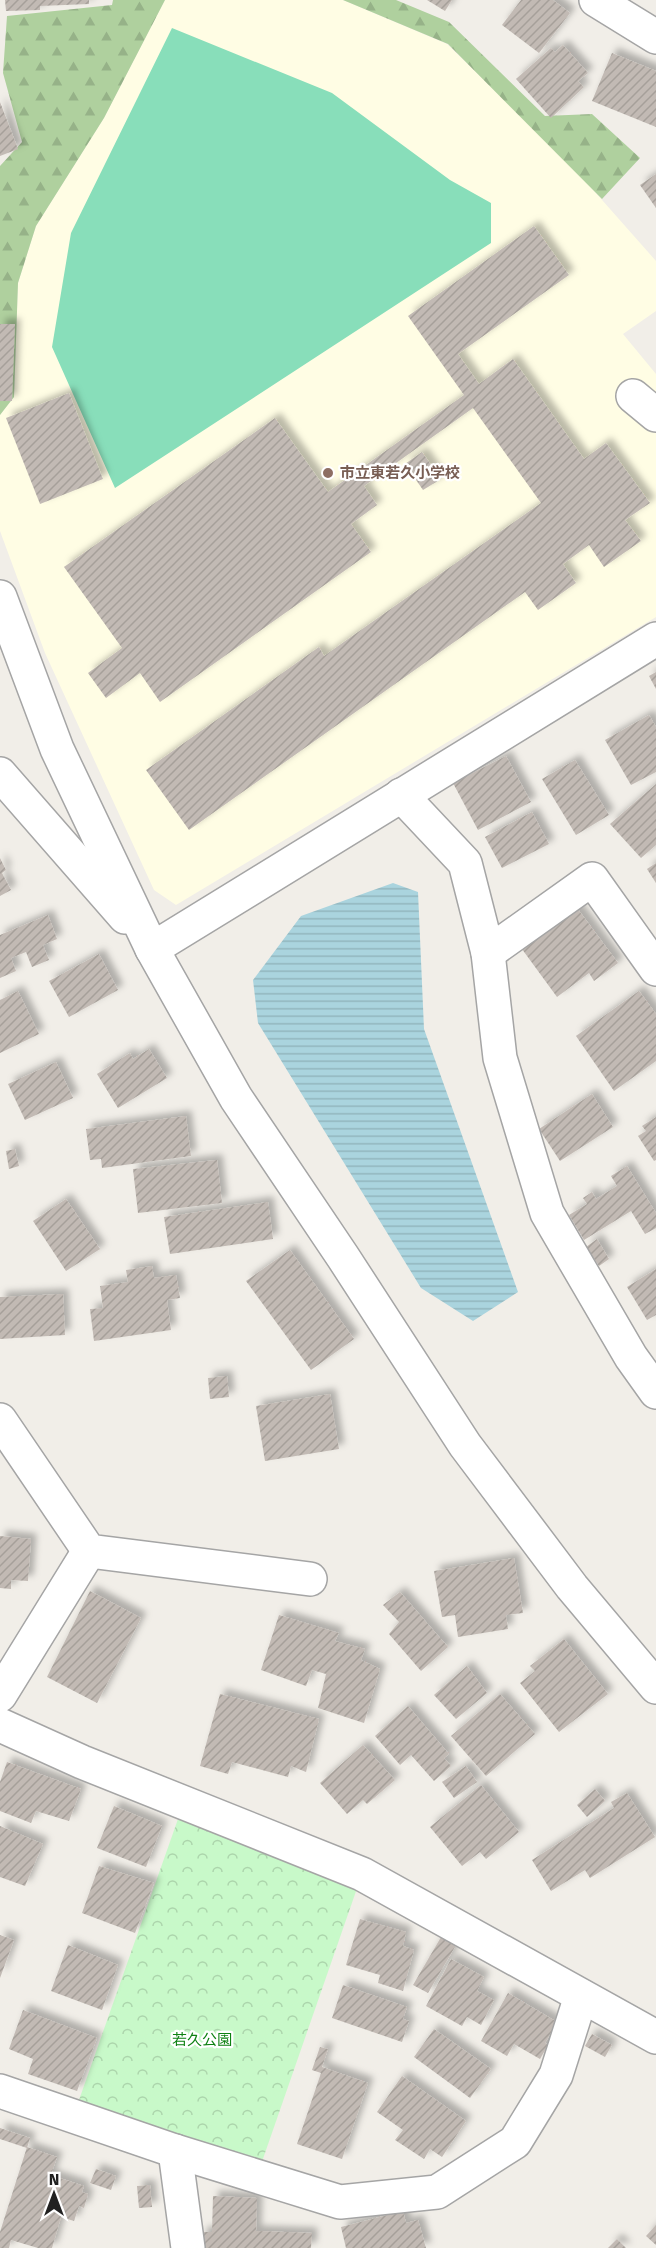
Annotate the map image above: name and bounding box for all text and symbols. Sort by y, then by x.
place label: 市立東若久小学校 [340,464,460,482]
marker: 市立東若久小学校 [321,466,335,480]
park label: 若久公園 [172,2031,232,2049]
north arrow [24,2164,84,2224]
text: N [49,2170,59,2189]

